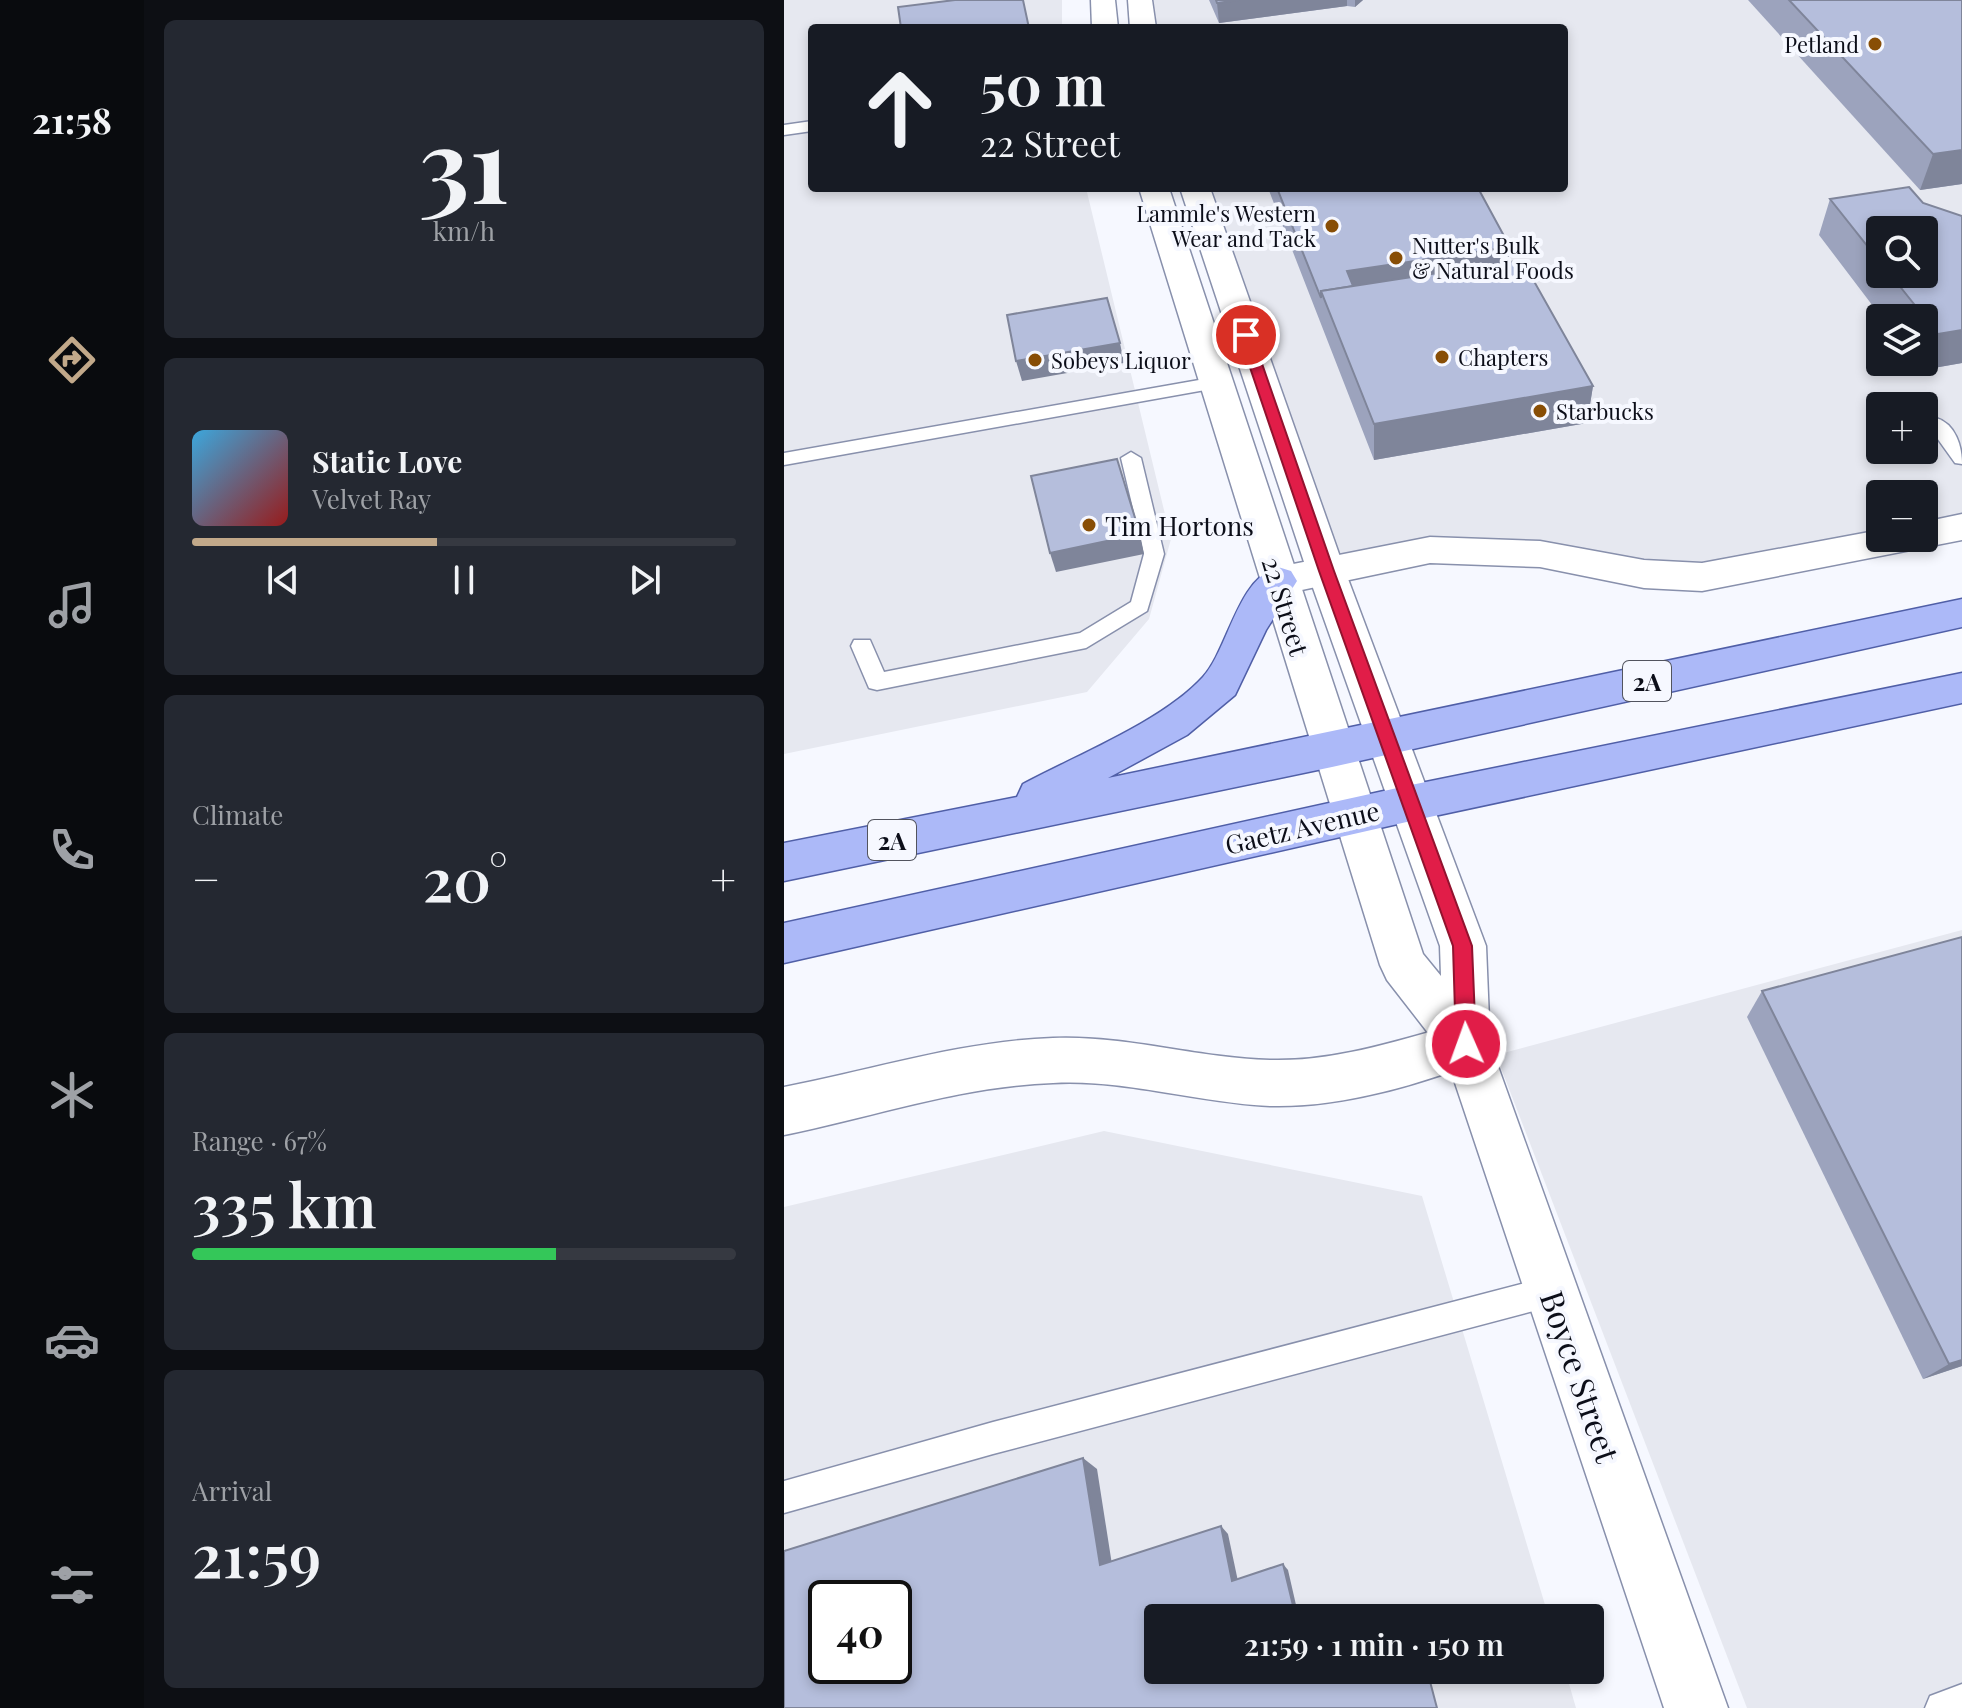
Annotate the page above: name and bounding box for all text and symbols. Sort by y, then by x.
place label: Petland [1784,29,1859,59]
marker: Petland [1866,35,1884,53]
text: 50 m [980,46,1106,121]
icon: ahead [848,56,952,160]
text: 31 [419,91,509,230]
text: 21:58 [32,95,112,143]
text: 22 Street [980,118,1120,166]
place label: Lammle's Western Wear and Tack [1136,198,1316,253]
text: km/h [433,213,495,248]
map controls [1866,216,1938,552]
button: search [1866,216,1938,288]
marker: Lammle's Western Wear and Tack [1323,217,1341,235]
place label: Nutter's Bulk & Natural Foods [1412,230,1574,285]
marker: Nutter's Bulk & Natural Foods [1387,249,1405,267]
pin [1212,301,1280,369]
button: layers [1866,304,1938,376]
icon: arrive [1224,313,1268,357]
icon: directions [44,332,100,388]
place label: Chapters [1458,342,1548,372]
place label: Sobeys Liquor [1051,345,1191,375]
marker: Chapters [1433,348,1451,366]
marker: Sobeys Liquor [1026,351,1044,369]
button: + [1866,392,1938,464]
place label: Starbucks [1556,396,1654,426]
marker: Starbucks [1531,402,1549,420]
text: Static Love [312,441,462,481]
button: − [1866,480,1938,552]
text: Velvet Ray [312,481,431,516]
place label: Tim Hortons [1105,508,1254,543]
marker: Tim Hortons [1080,516,1098,534]
street label: 22 Street [1254,552,1318,660]
icon: previous [261,558,305,602]
icon: pause [442,558,486,602]
icon: next [623,558,667,602]
icon: music [44,577,100,633]
road number: 2A [1623,661,1671,701]
street label: Gaetz Avenue [1221,792,1383,862]
text: Climate [192,797,283,832]
road number: 2A [868,820,916,860]
icon: phone [44,822,100,878]
text: 20° [423,837,508,917]
text: − [192,848,220,907]
text: + [710,848,736,907]
position arrow [1424,1002,1508,1086]
icon: climate [44,1067,100,1123]
text: Range · 67% [192,1123,327,1158]
text: 335 km [192,1163,376,1243]
street label: Boyce Street [1532,1285,1631,1468]
icon: car [44,1312,100,1368]
text: Arrival [192,1473,272,1508]
text: 21:59 [192,1513,321,1593]
icon: filters [44,1557,100,1613]
speed limit sign: 40 [808,1580,912,1684]
text: 21:59 · 1 min · 150 m [1244,1624,1504,1664]

